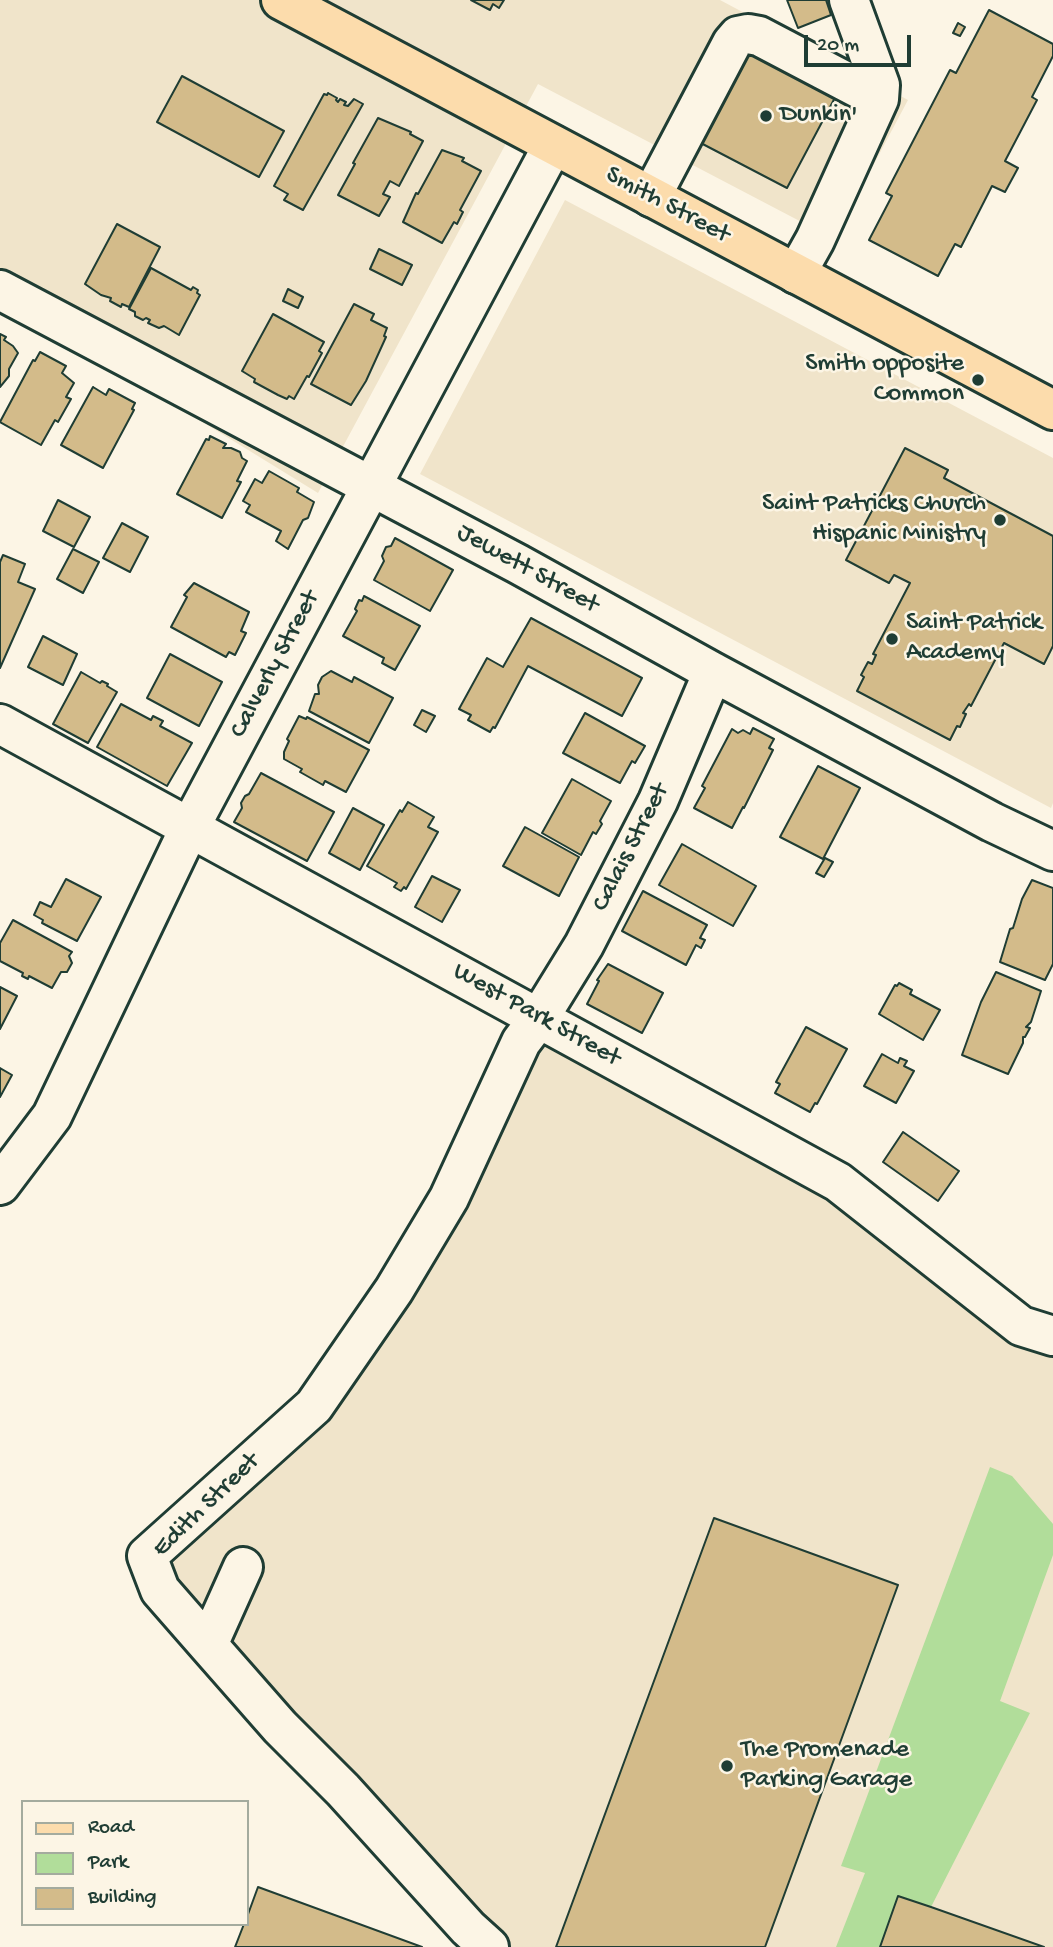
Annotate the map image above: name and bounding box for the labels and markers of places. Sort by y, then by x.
place label: Dunkin' [780,100,858,132]
marker: Dunkin' [758,108,774,124]
place label: Smith opposite Common [805,349,964,410]
marker: Smith opposite Common [970,372,986,388]
place label: Saint Patricks Church Hispanic Ministry [762,489,986,550]
marker: Saint Patricks Church Hispanic Ministry [992,512,1008,528]
place label: Saint Patrick Academy [906,608,1042,670]
marker: Saint Patrick Academy [884,631,900,647]
place label: The Promenade Parking Garage [741,1735,912,1796]
marker: The Promenade Parking Garage [719,1758,735,1774]

